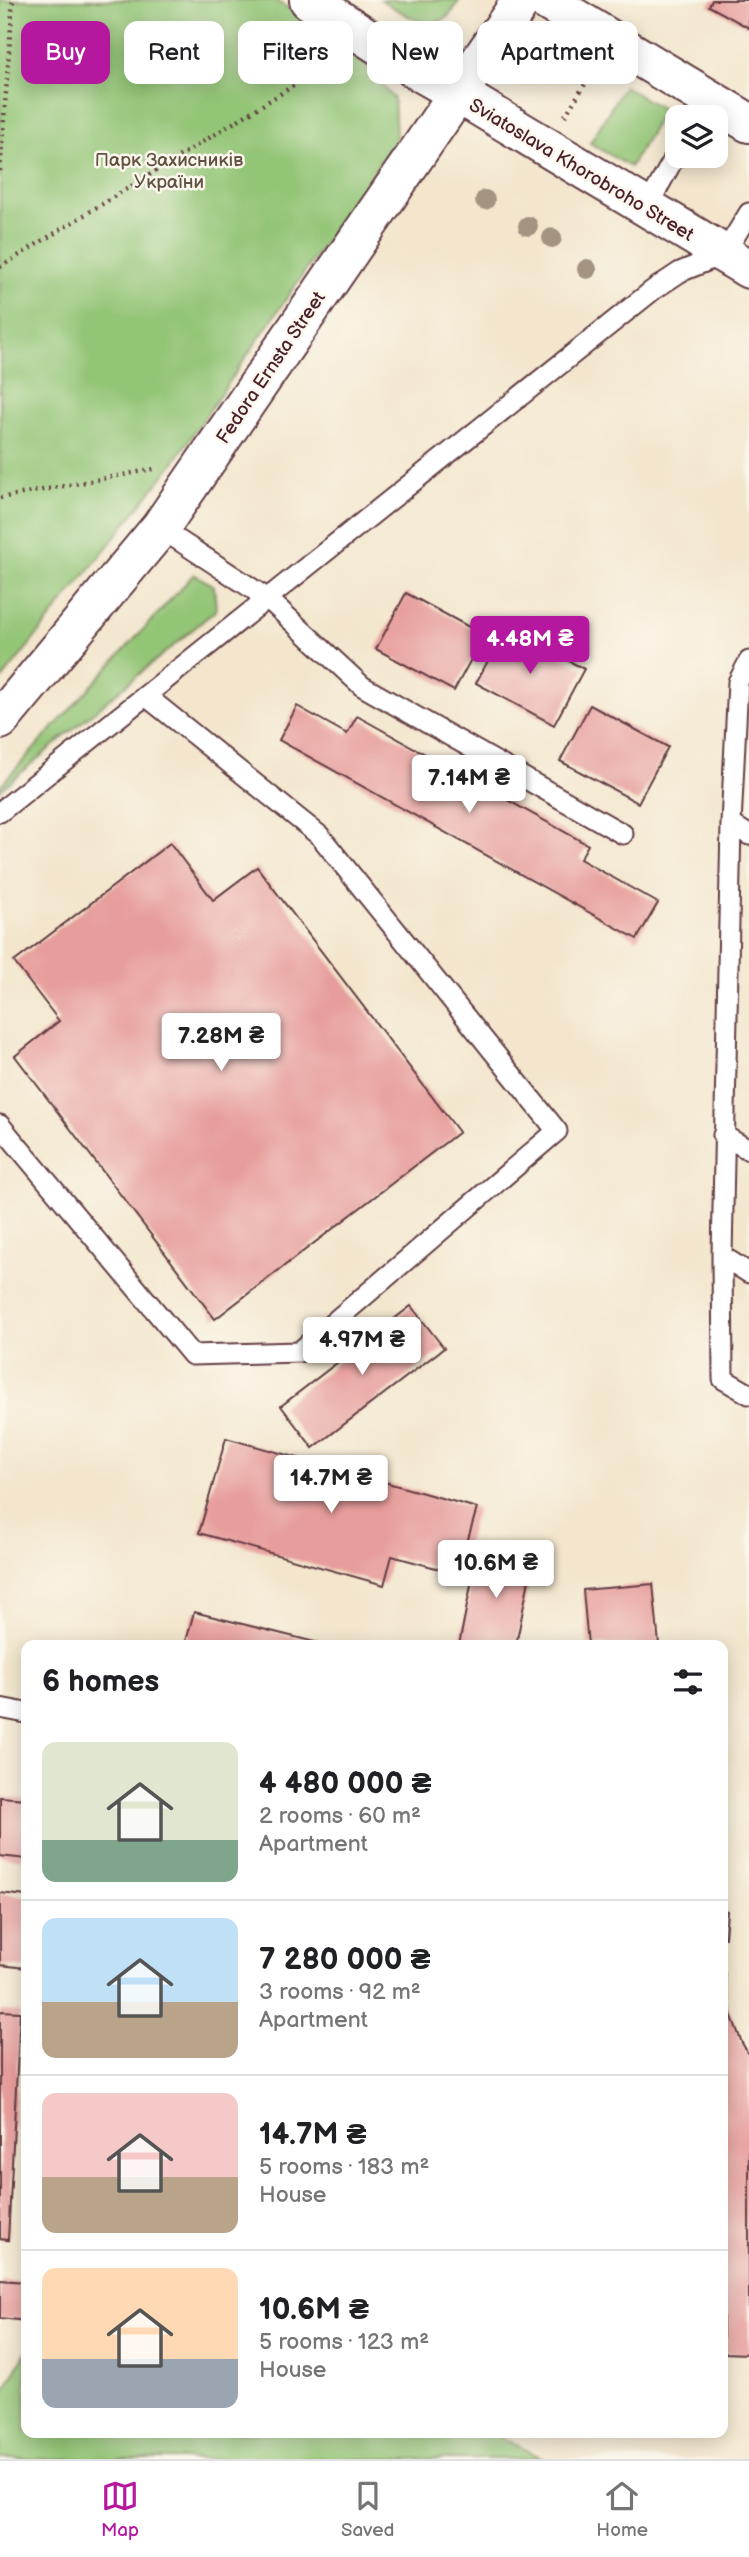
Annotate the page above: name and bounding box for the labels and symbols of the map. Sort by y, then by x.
street label: Sviatoslava Khorobroho Street [465,94,698,247]
park label: Парк Захисників України [95,149,243,194]
street label: Fedora Ernsta Street [212,287,331,448]
pin: 4.48M ₴ [465,616,595,676]
pin: 7.14M ₴ [404,756,534,815]
pin: 7.28M ₴ [156,1014,286,1073]
pin: 4.97M ₴ [297,1318,427,1377]
pin: 14.7M ₴ [266,1456,396,1515]
pin: 10.6M ₴ [431,1540,561,1600]

